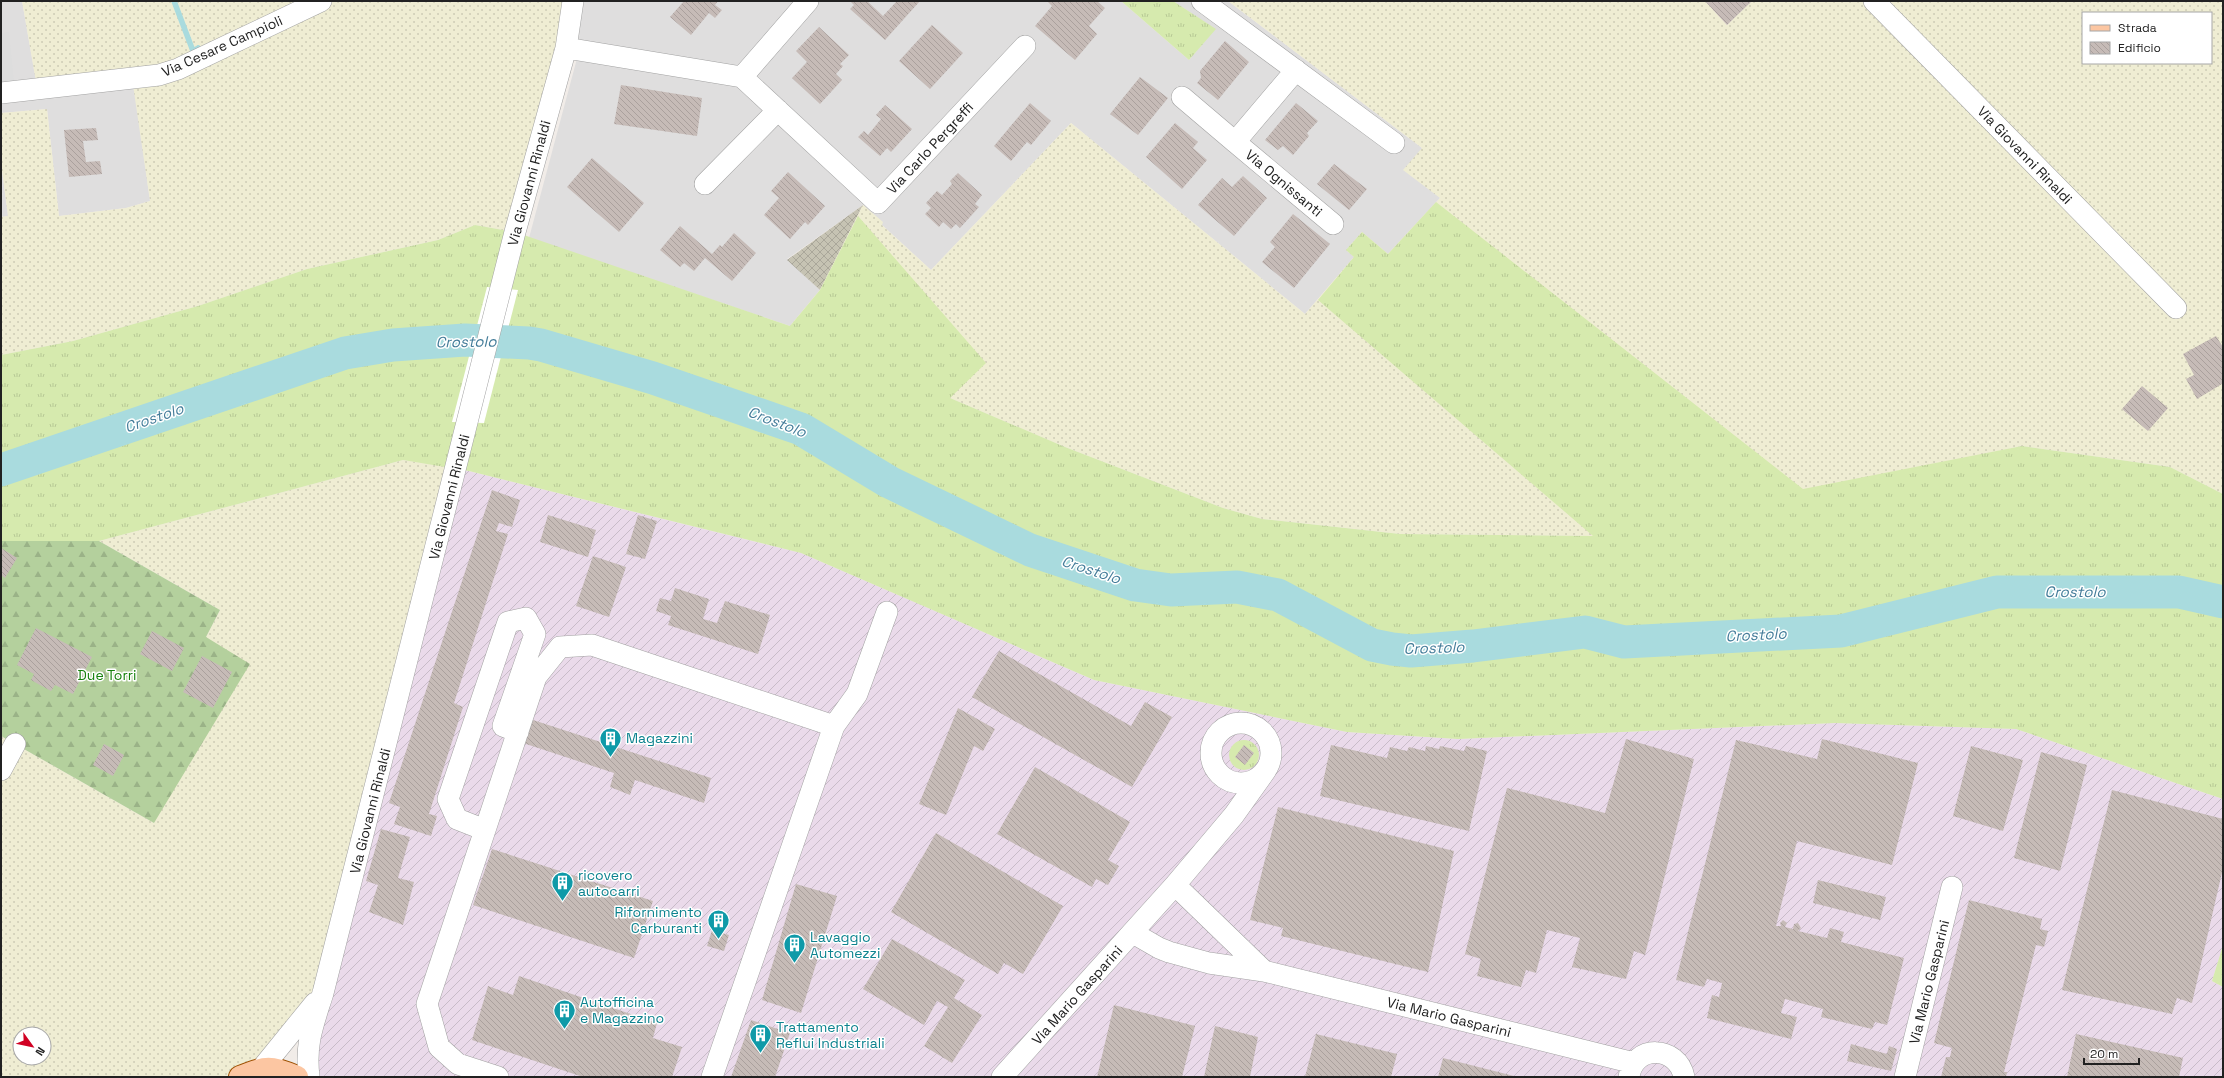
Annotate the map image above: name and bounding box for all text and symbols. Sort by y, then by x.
street label: Via Cesare Campioli [159,11,285,81]
legend [2082,12,2212,64]
text: Strada [2118,20,2157,36]
text: Edificio [2118,40,2161,56]
street label: Via Carlo Pergreffi [883,98,977,198]
street label: Via Giovanni Rinaldi [1974,102,2076,208]
street label: Via Giovanni Rinaldi [504,118,554,248]
street label: Via Ognissanti [1242,146,1326,220]
water label: Crostolo [435,331,497,352]
water label: Crostolo [122,398,186,436]
water label: Crostolo [745,402,810,442]
street label: Via Giovanni Rinaldi [425,432,473,562]
water label: Crostolo [1059,551,1124,588]
water label: Crostolo [2045,582,2106,601]
water label: Crostolo [1725,623,1788,646]
water label: Crostolo [1403,637,1465,658]
park label: Due Torri [78,666,136,684]
building icon: Magazzini [597,725,623,758]
place label: Magazzini [626,729,693,747]
street label: Via Giovanni Rinaldi [346,746,394,876]
place label: ricovero autocarri [578,866,640,900]
building icon: ricovero autocarri [550,870,576,903]
place label: Rifornimento Carburanti [614,903,702,937]
building icon: Rifornimento Carburanti [705,907,731,940]
street label: Via Mario Gasparini [1905,918,1953,1046]
place label: Lavaggio Automezzi [810,928,880,962]
building icon: Lavaggio Automezzi [781,932,807,965]
street label: Via Mario Gasparini [1028,942,1126,1048]
place label: Autofficina e Magazzino [580,993,664,1027]
street label: Via Mario Gasparini [1385,993,1513,1041]
building icon: Autofficina e Magazzino [552,997,578,1030]
place label: Trattamento Reflui Industriali [776,1018,885,1052]
building icon: Trattamento Reflui Industriali [748,1022,774,1055]
north arrow [12,1026,52,1066]
scale bar [2084,1040,2139,1066]
text: N [33,1045,48,1058]
text: 20 m [2090,1046,2118,1062]

